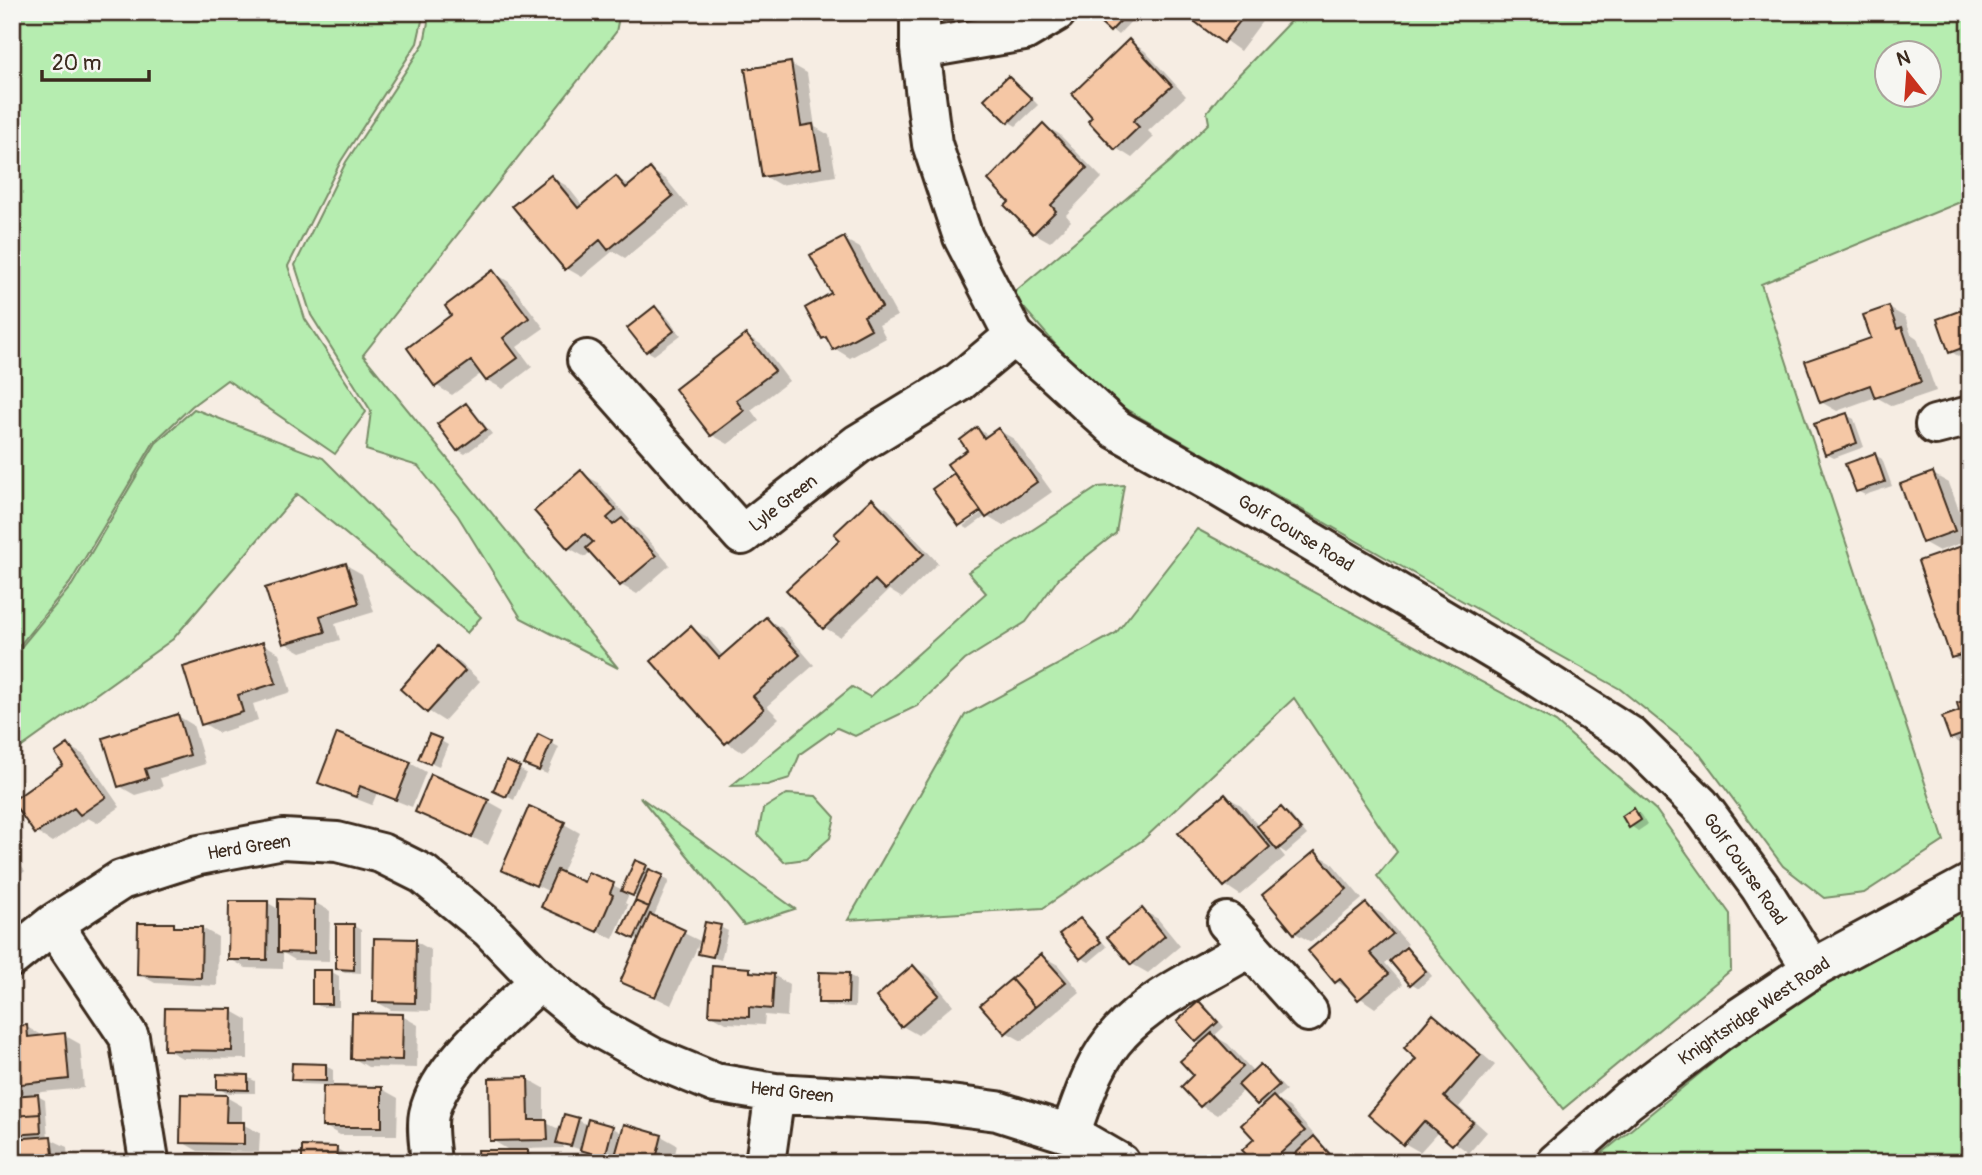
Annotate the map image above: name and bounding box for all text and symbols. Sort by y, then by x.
scale bar [42,38,149,82]
north arrow [1874,38,1944,108]
text: N [1894,45,1913,72]
text: 20 m [52,50,101,77]
street label: Lyle Green [745,470,822,537]
street label: Golf Course Road [1233,490,1358,577]
street label: Golf Course Road [1697,809,1792,930]
street label: Herd Green [206,830,292,865]
street label: Knightsridge West Road [1674,952,1835,1071]
street label: Herd Green [749,1077,835,1108]

